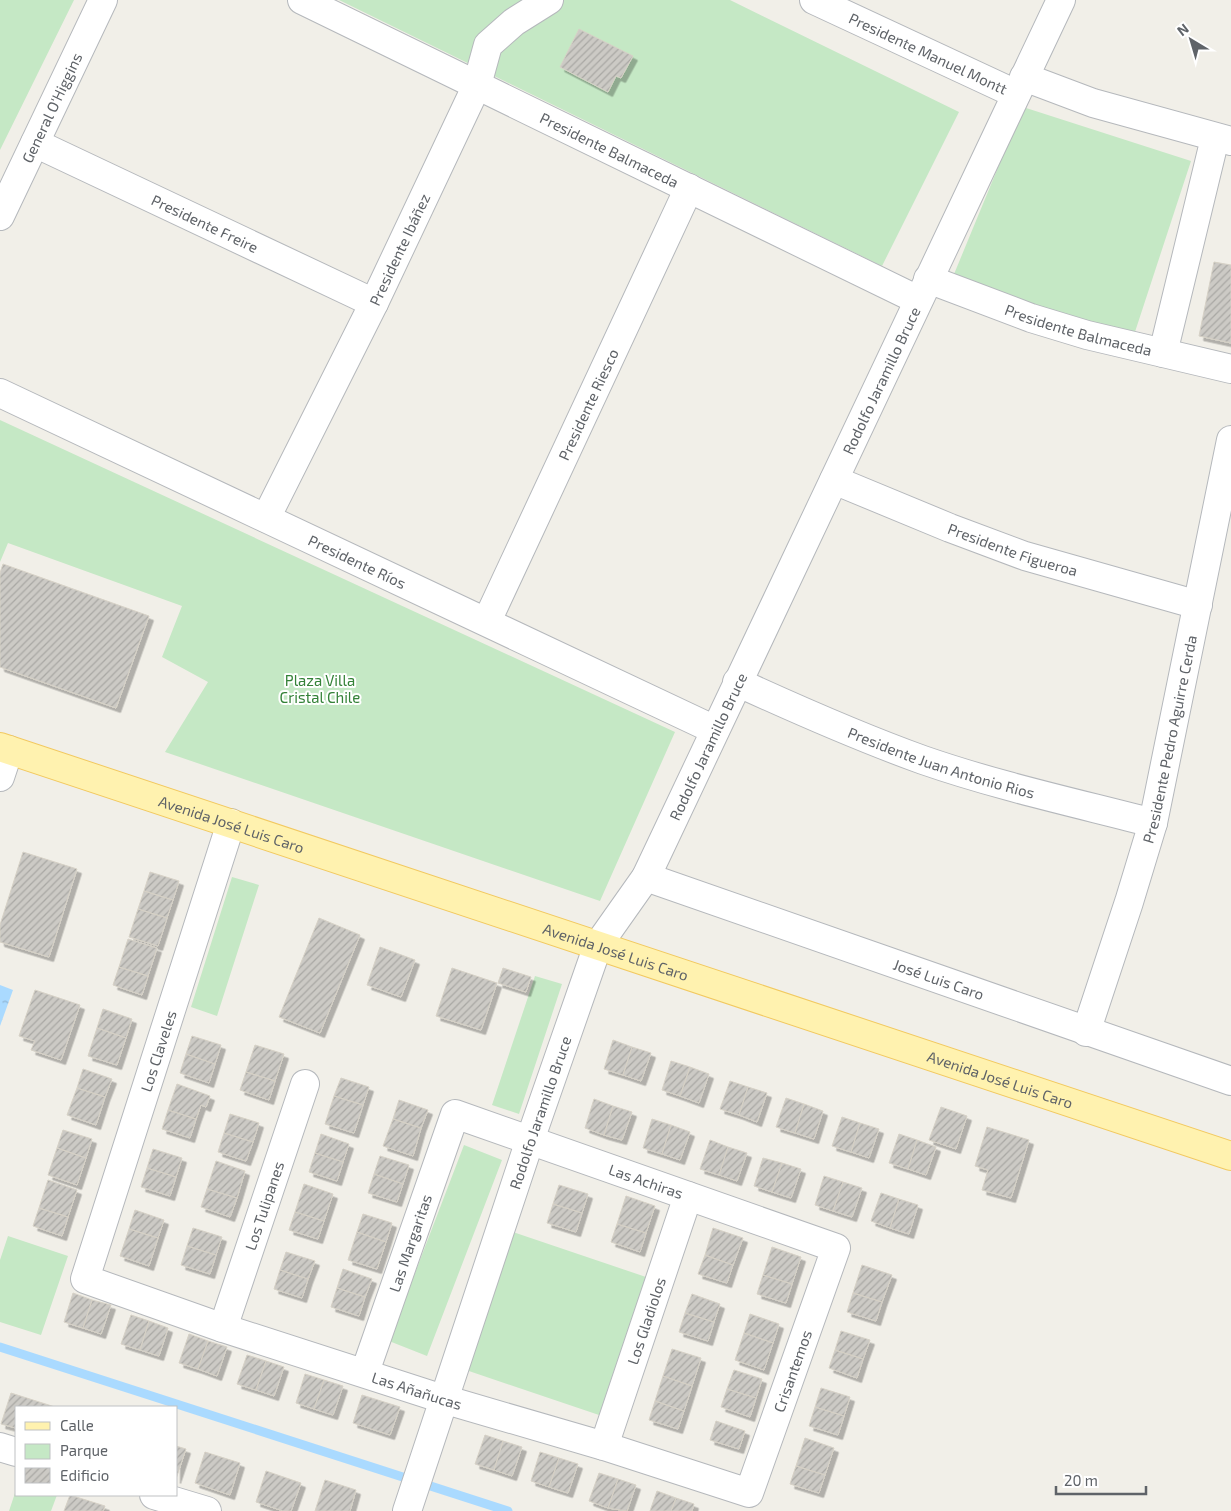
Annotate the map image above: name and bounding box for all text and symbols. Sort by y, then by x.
street label: Presidente Manuel Montt [846,9,1011,98]
north arrow [1166,15,1216,65]
text: N [1173,20,1192,39]
street label: General O'Higgins [18,50,86,166]
street label: Presidente Balmaceda [537,108,682,191]
street label: Presidente Freire [149,190,261,256]
street label: Presidente Ibáñez [365,190,434,308]
street label: Presidente Balmaceda [1002,300,1154,359]
street label: Rodolfo Jaramillo Bruce [838,304,924,457]
street label: Presidente Riesco [554,346,622,463]
street label: Presidente Figueroa [945,519,1080,579]
street label: Presidente Ríos [306,531,409,592]
street label: Presidente Pedro Aguirre Cerda [1138,634,1200,845]
street label: Rodolfo Jaramillo Bruce [665,670,750,823]
park label: Plaza Villa Cristal Chile [280,671,360,706]
street label: Presidente Juan Antonio Rios [845,723,1037,802]
street label: Avenida José Luis Caro [157,791,307,856]
street label: Avenida José Luis Caro [541,919,691,984]
street label: José Luis Caro [891,955,986,1003]
street label: Los Claveles [136,1008,180,1094]
street label: Rodolfo Jaramillo Bruce [505,1034,575,1192]
street label: Avenida José Luis Caro [925,1047,1075,1112]
street label: Los Tulipanes [241,1159,287,1252]
street label: Las Achiras [606,1160,686,1202]
street label: Las Margaritas [385,1192,435,1294]
street label: Los Gladiolos [623,1275,669,1367]
street label: Crisantemos [769,1328,815,1415]
street label: Las Añañucas [370,1368,464,1413]
legend [15,1406,178,1496]
text: Calle [60,1416,94,1434]
text: Parque [60,1441,108,1459]
scale bar [1056,1464,1146,1496]
text: Edificio [60,1466,109,1484]
text: 20 m [1064,1471,1098,1489]

